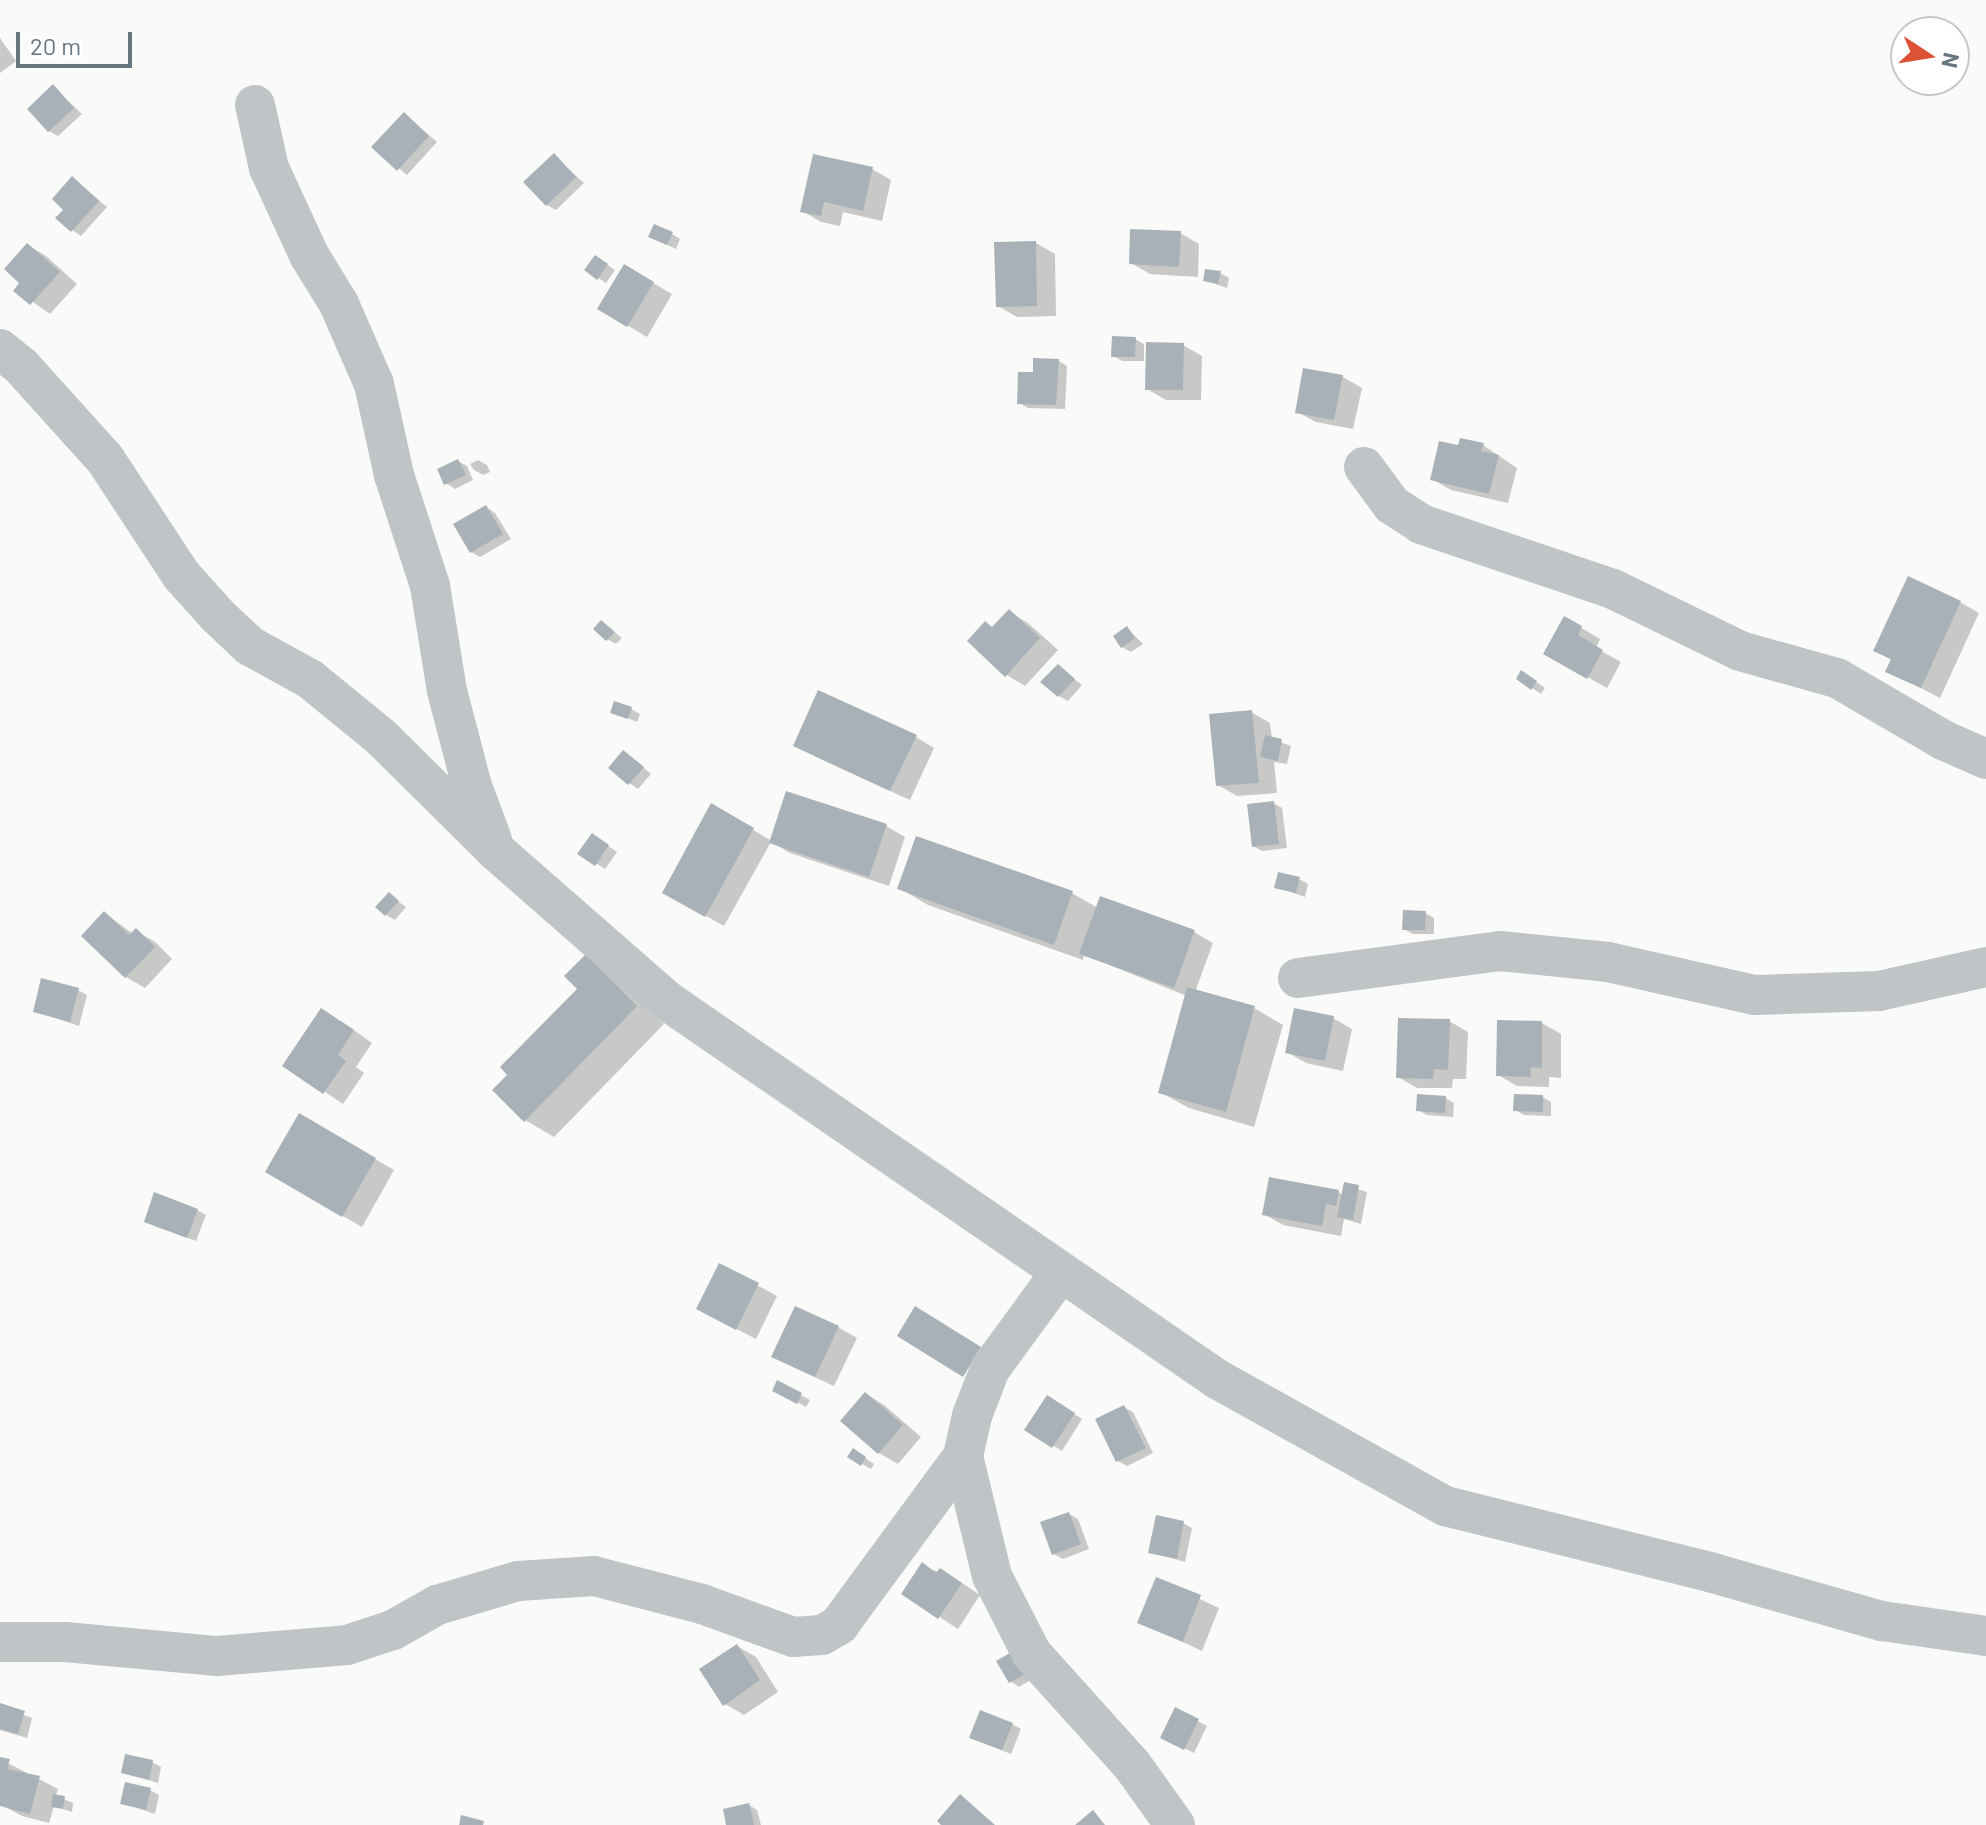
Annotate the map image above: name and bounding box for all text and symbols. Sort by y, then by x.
scale bar [20,16,136,66]
north arrow [1890,16,1970,96]
text: 20 m [30,31,81,60]
text: N [1937,51,1966,70]

